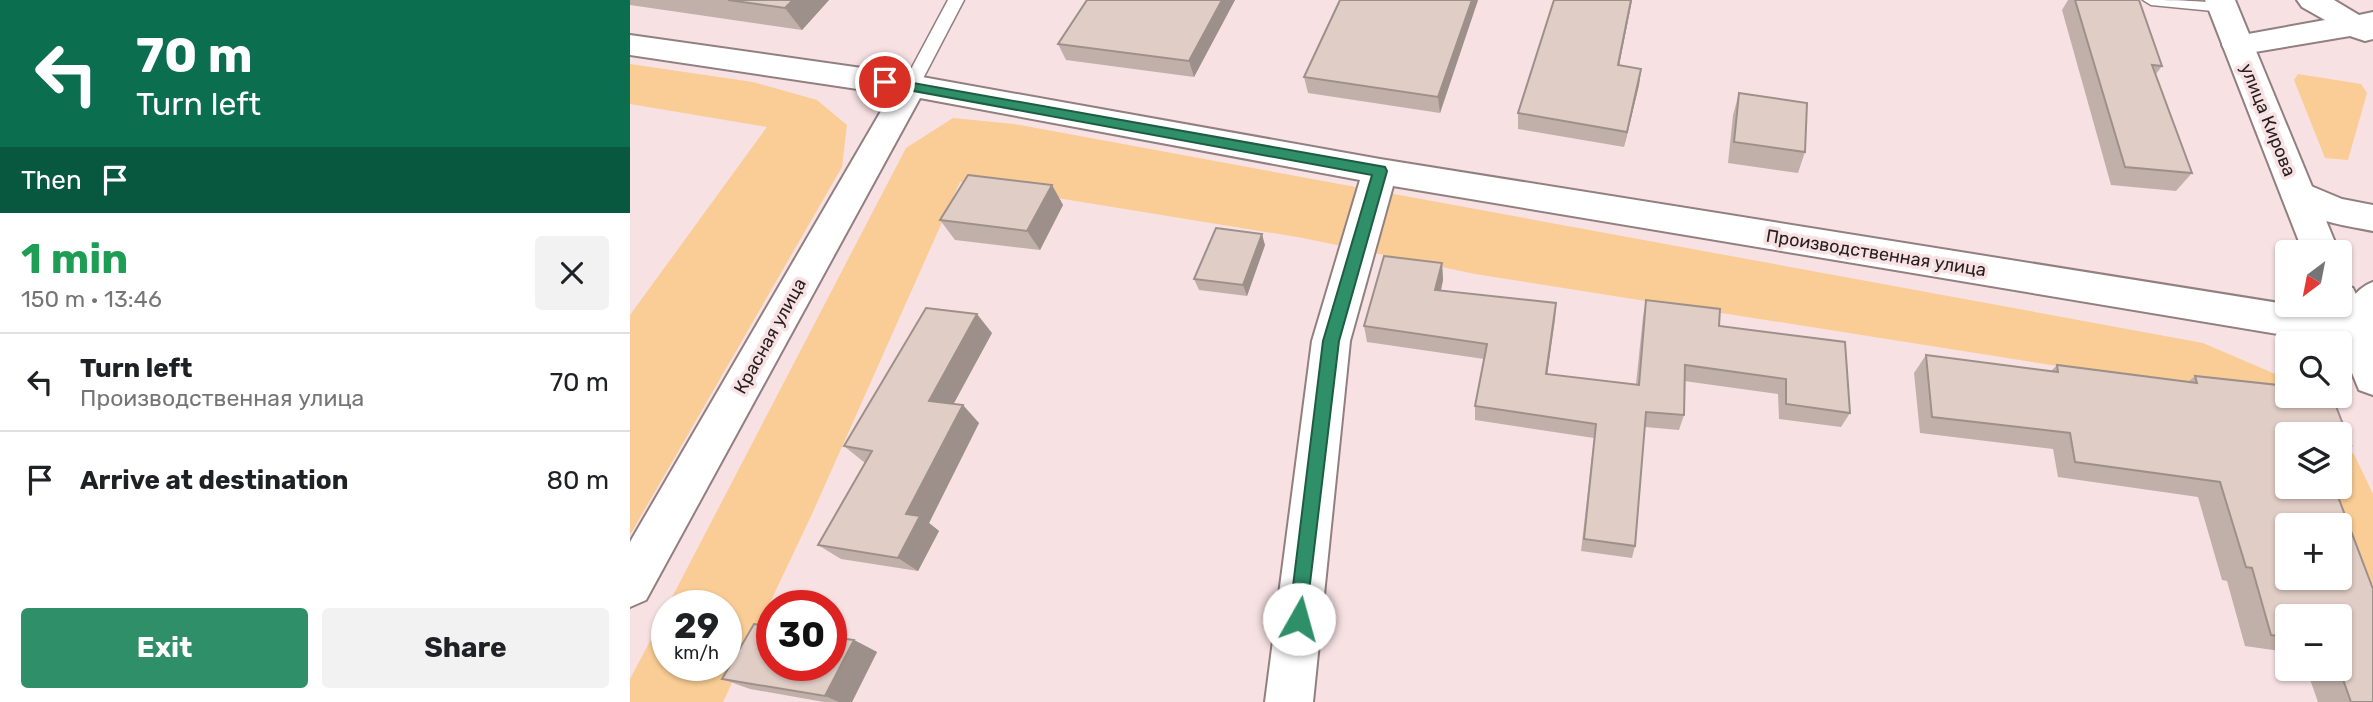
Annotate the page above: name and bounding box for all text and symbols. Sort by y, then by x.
text: 70 m [136,26,253,84]
icon: left [21,28,112,119]
pin [855,52,915,112]
street label: улица Кирова [2235,60,2301,180]
icon: arrive [866,63,904,101]
text: Turn left [136,85,261,123]
icon: arrive [96,161,134,199]
text: Then [21,165,82,196]
street label: Производственная улица [1764,225,1988,281]
text: 1 min [21,234,128,284]
button: close [535,236,609,310]
north arrow [2275,240,2352,317]
map controls [2275,240,2352,681]
street label: Красная улица [729,274,811,398]
text: 150 m · 13:46 [21,285,162,313]
button: search [2275,331,2352,408]
text: Turn left [80,353,192,384]
icon: left [21,363,59,401]
text: 70 m [550,367,609,398]
text: Производственная улица [80,384,364,412]
button: layers [2275,422,2352,499]
icon: arrive [21,461,59,499]
text: Arrive at destination [80,465,348,496]
text: 80 m [546,465,609,496]
button: + [2275,513,2352,590]
position arrow [1262,582,1336,656]
speed limit sign: 30 [756,590,847,681]
button: − [2275,604,2352,681]
text: 29 [674,605,719,647]
button: Exit [21,608,308,688]
button: Share [322,608,609,688]
text: km/h [674,642,719,664]

